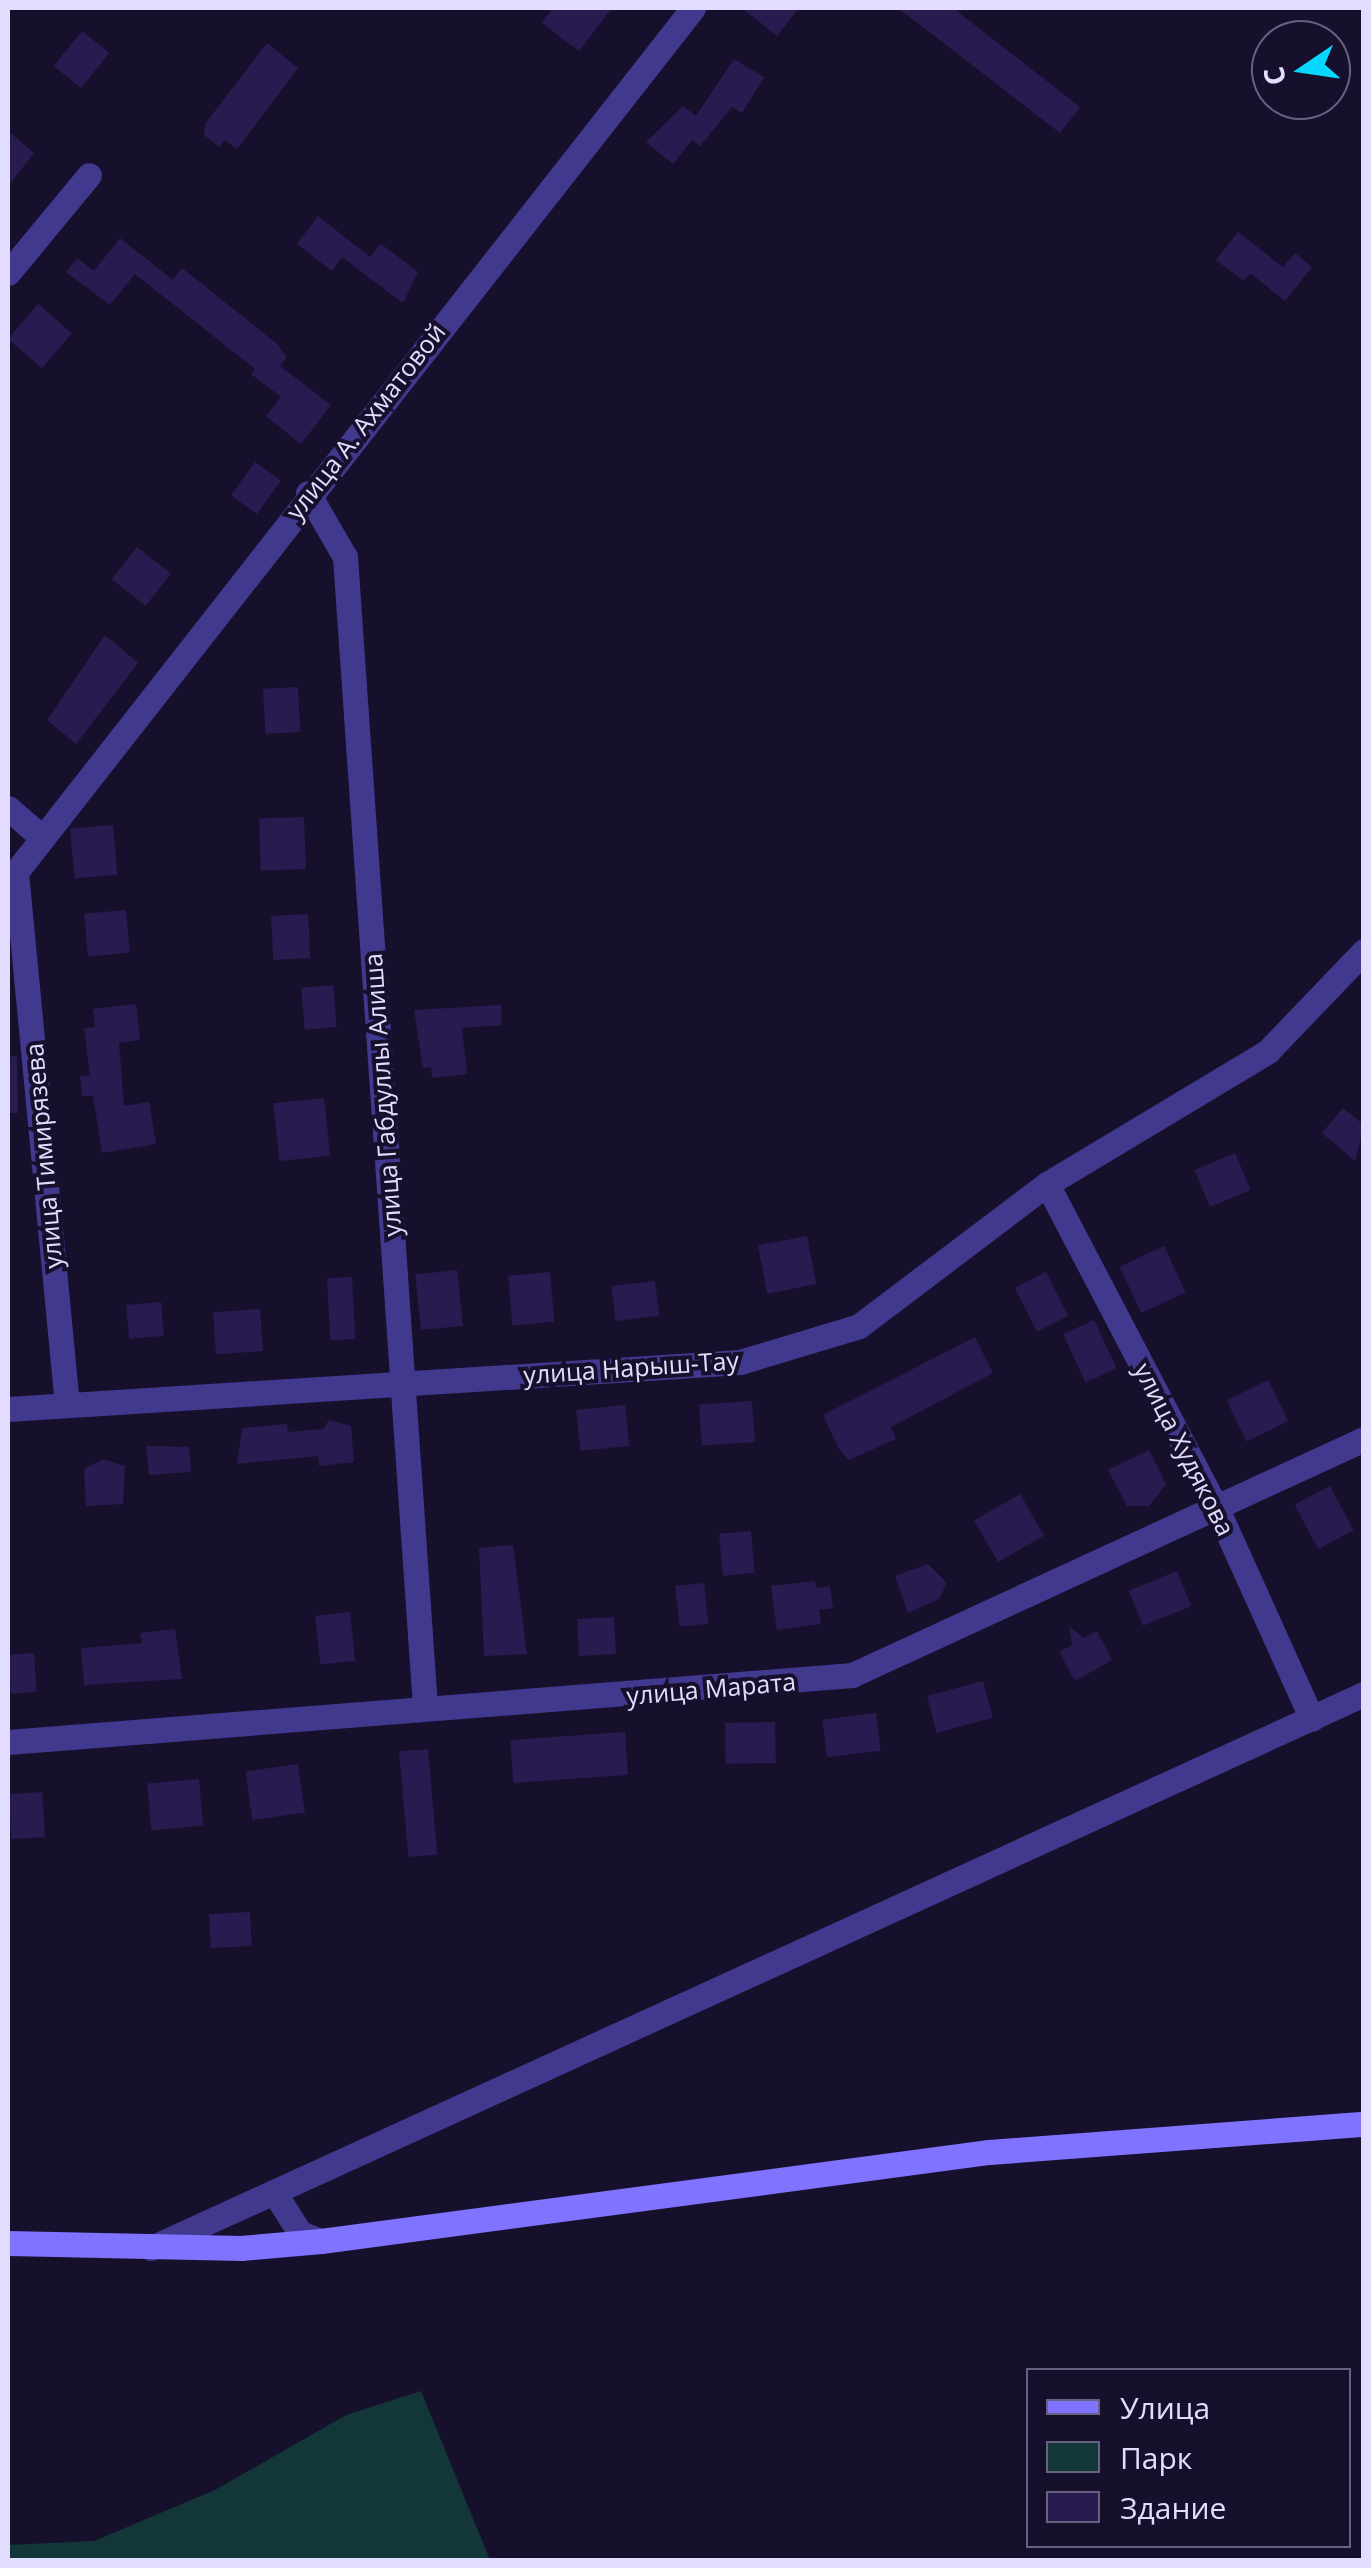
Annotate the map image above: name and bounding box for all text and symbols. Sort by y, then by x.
north arrow [1251,20,1351,120]
text: С [1253,63,1294,89]
street label: улица А. Ахматовой [279,317,451,525]
street label: улица Габдуллы Алиша [357,952,407,1238]
street label: улица Тимирязева [18,1042,68,1270]
street label: улица Нарыш-Тау [522,1345,740,1389]
street label: улица Худякова [1128,1357,1242,1541]
street label: улица Марата [625,1666,797,1710]
legend [1026,2368,1351,2548]
text: Улица [1120,2387,1210,2428]
text: Парк [1120,2437,1192,2478]
text: Здание [1120,2487,1226,2528]

